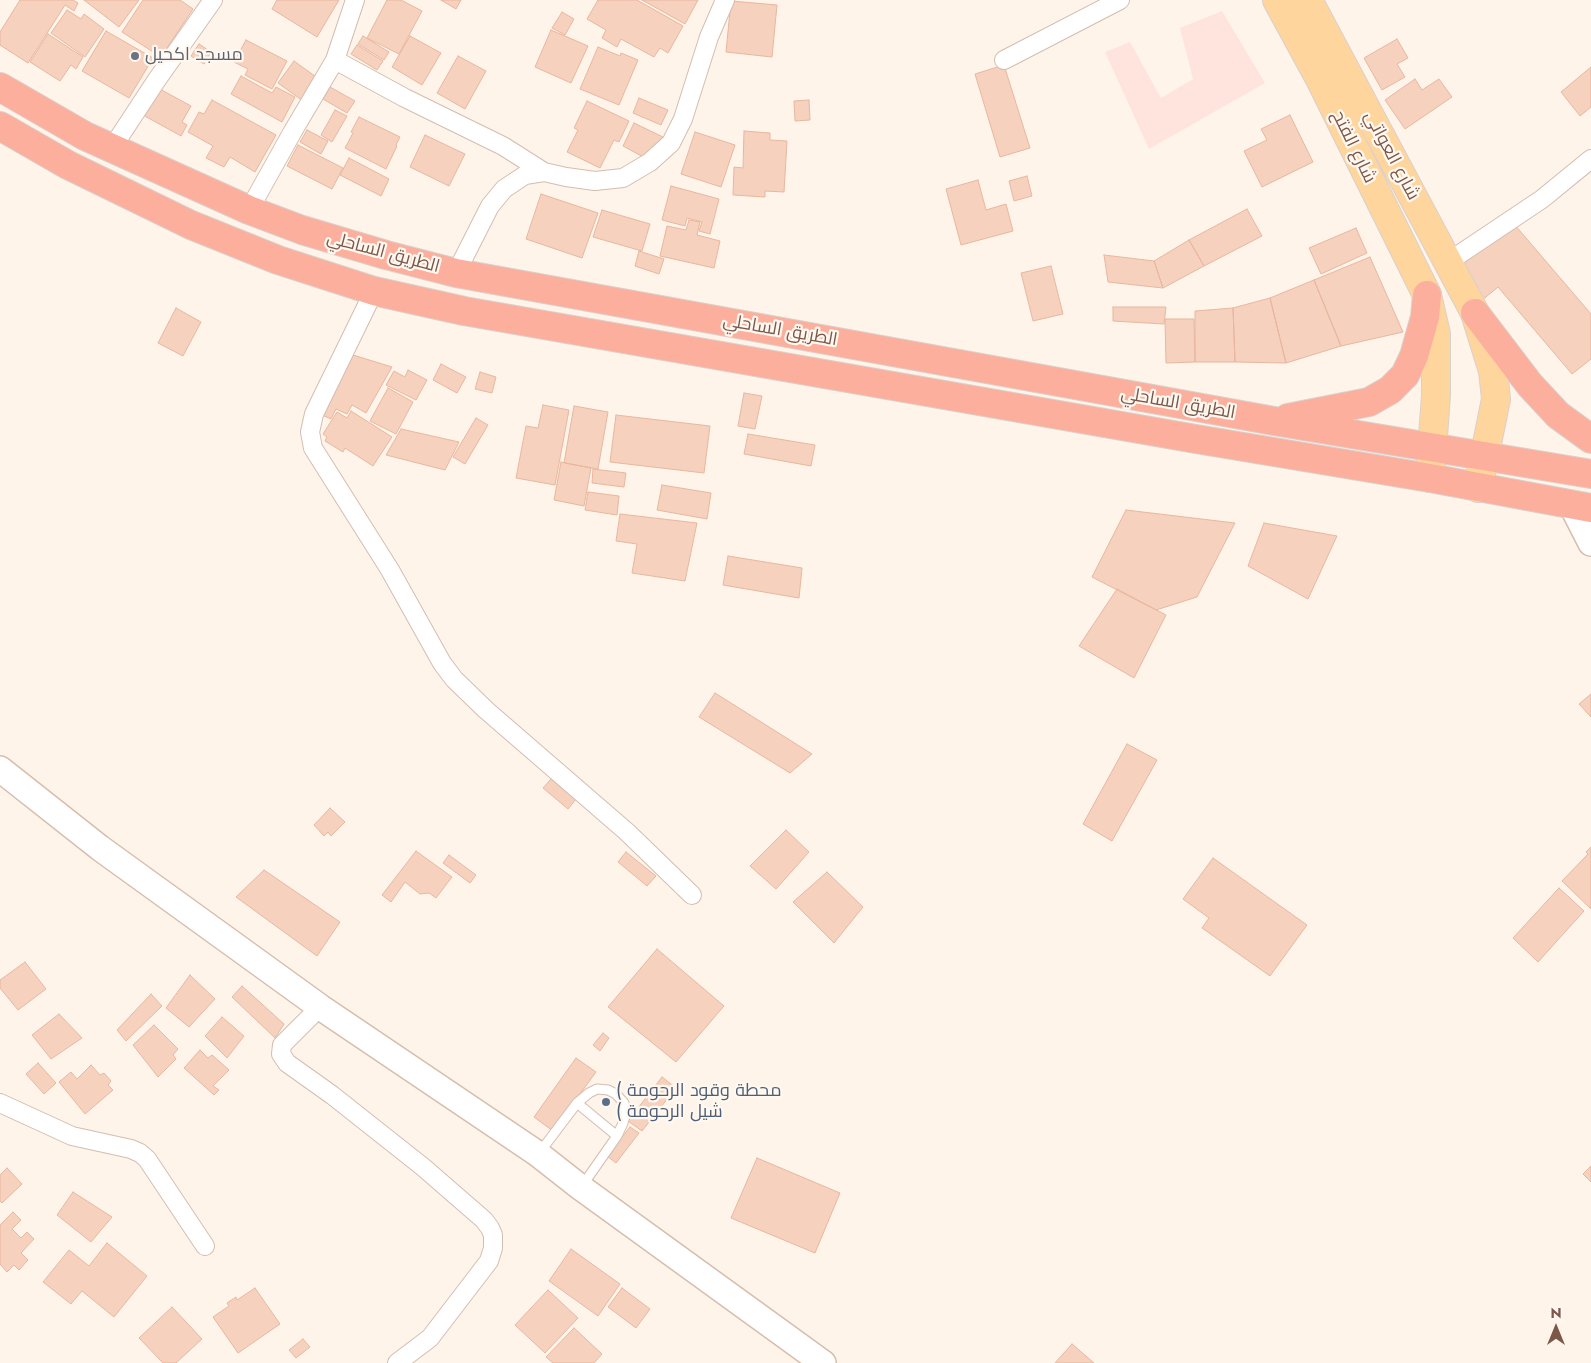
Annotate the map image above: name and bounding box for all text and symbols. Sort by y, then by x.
place label: مسجد اكحيل [145,45,243,67]
marker: مسجد اكحيل [129,50,141,62]
street label: شارع الفتح [1326,107,1380,187]
street label: شارع العواتي [1359,108,1423,204]
street label: الطريق الساحلي [324,228,442,278]
street label: الطريق الساحلي [721,310,839,352]
street label: الطريق الساحلي [1119,383,1237,425]
place label: ( محطة وقود الرحومة ( شيل الرحومة [616,1081,781,1124]
marker: ( محطة وقود الرحومة ( شيل الرحومة [600,1096,612,1108]
north arrow [1531,1303,1581,1353]
text: N [1550,1303,1562,1323]

